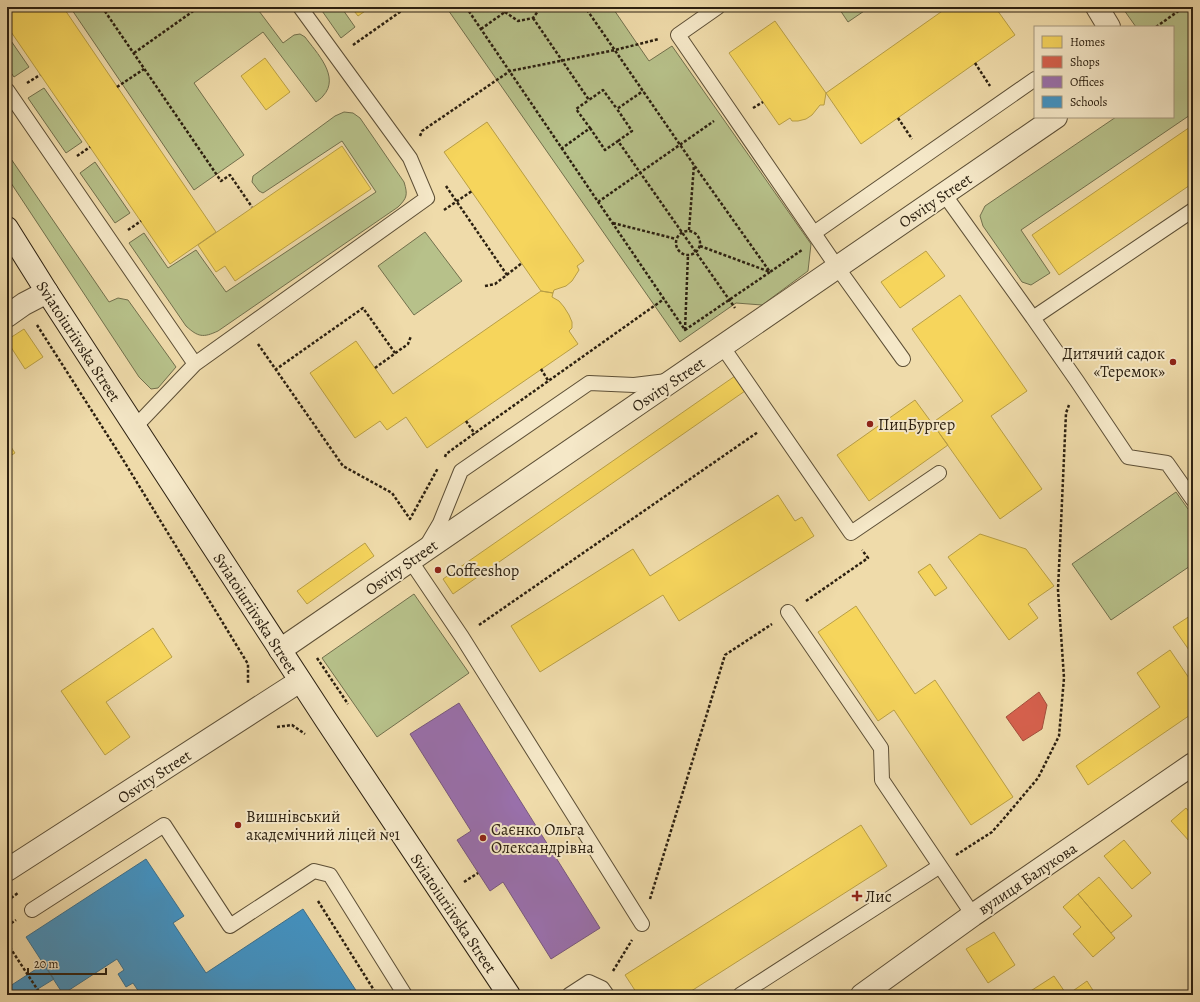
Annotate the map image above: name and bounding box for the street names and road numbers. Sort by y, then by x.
street label: Osvity Street [895,168,977,233]
street label: Sviatoiuriivska Street [31,277,126,406]
street label: Osvity Street [628,352,710,417]
street label: Osvity Street [361,535,442,601]
street label: Sviatoiuriivska Street [208,549,303,678]
street label: Osvity Street [113,745,196,809]
street label: вулиця Балукова [974,837,1082,920]
street label: Sviatoiuriivska Street [405,849,501,978]

